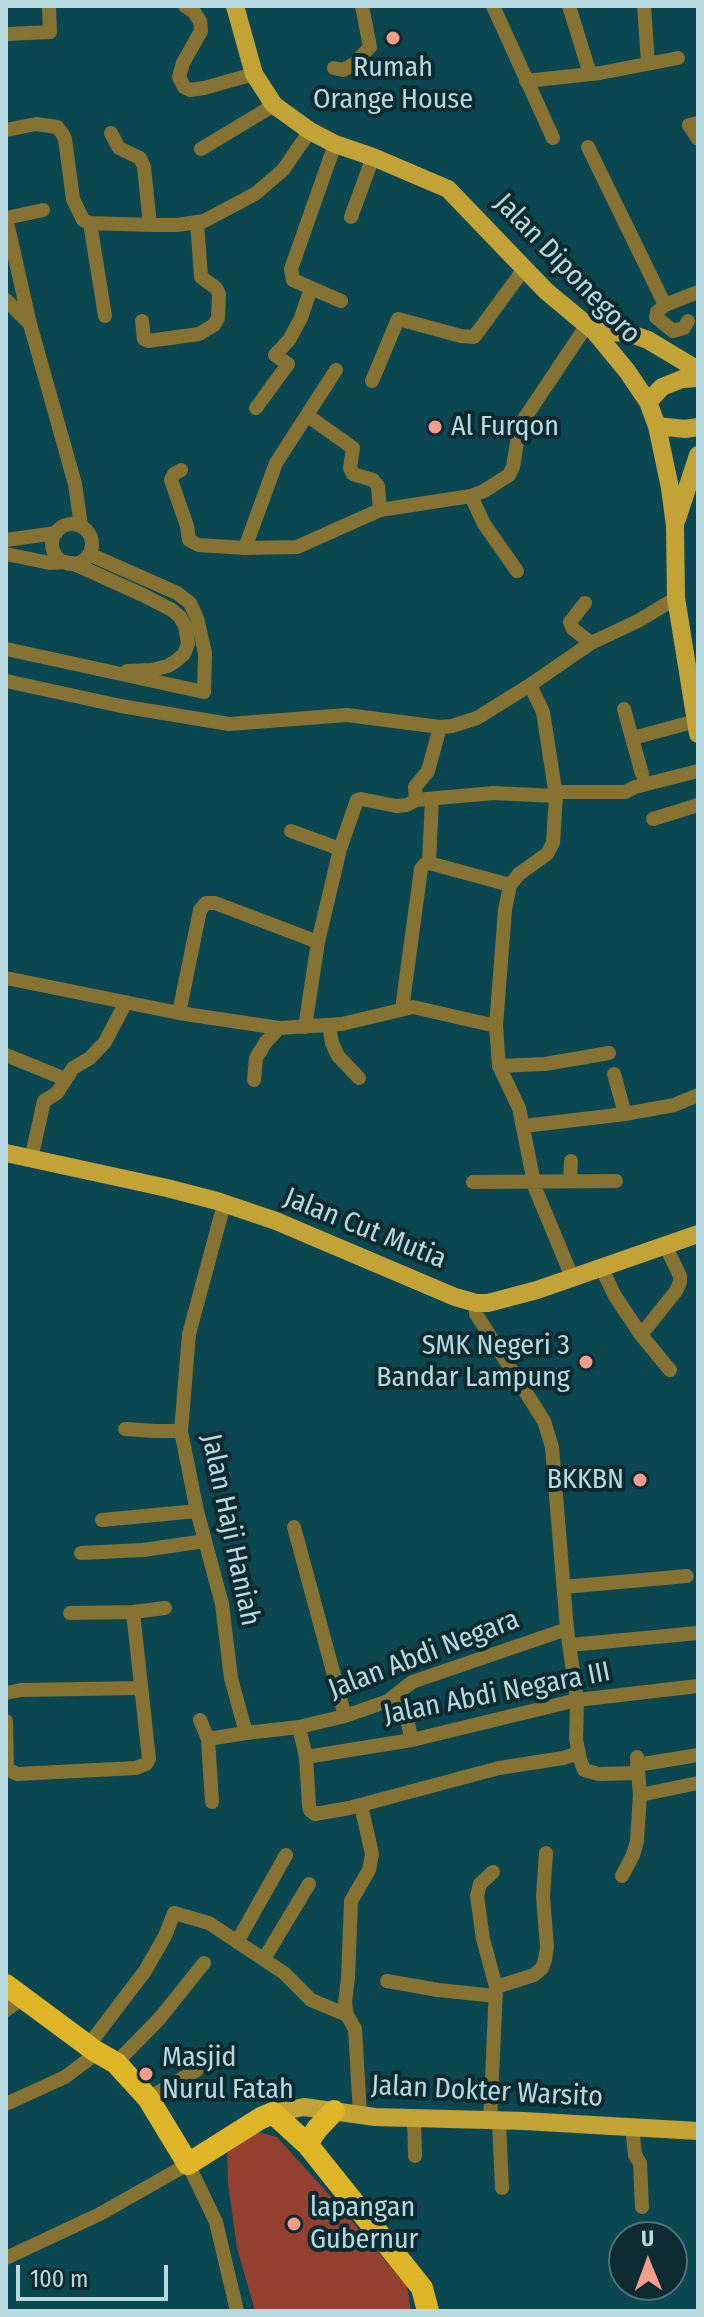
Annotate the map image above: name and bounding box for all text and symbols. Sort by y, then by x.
marker: Rumah Orange House [384,29,402,47]
place label: Rumah Orange House [313,51,473,117]
street label: Jalan Diponegoro [487,187,647,351]
place label: Al Furqon [451,410,559,444]
marker: Al Furqon [426,418,444,436]
street label: Jalan Cut Mutia [279,1181,451,1277]
place label: SMK Negeri 3 Bandar Lampung [376,1329,570,1395]
marker: SMK Negeri 3 Bandar Lampung [577,1353,595,1371]
street label: Jalan Haji Haniah [193,1431,267,1629]
place label: BKKBN [547,1463,624,1497]
marker: BKKBN [631,1471,649,1489]
street label: Jalan Abdi Negara [324,1603,524,1707]
street label: Jalan Abdi Negara III [381,1656,613,1732]
place label: Masjid Nurul Fatah [162,2041,294,2107]
marker: Masjid Nurul Fatah [137,2065,155,2083]
street label: Jalan Dokter Warsito [370,2069,604,2115]
place label: lapangan Gubernur [310,2191,418,2257]
marker: lapangan Gubernur [285,2215,303,2233]
north arrow [608,2221,688,2301]
text: U [641,2225,654,2252]
scale bar [20,2249,172,2299]
text: 100 m [30,2265,88,2293]

